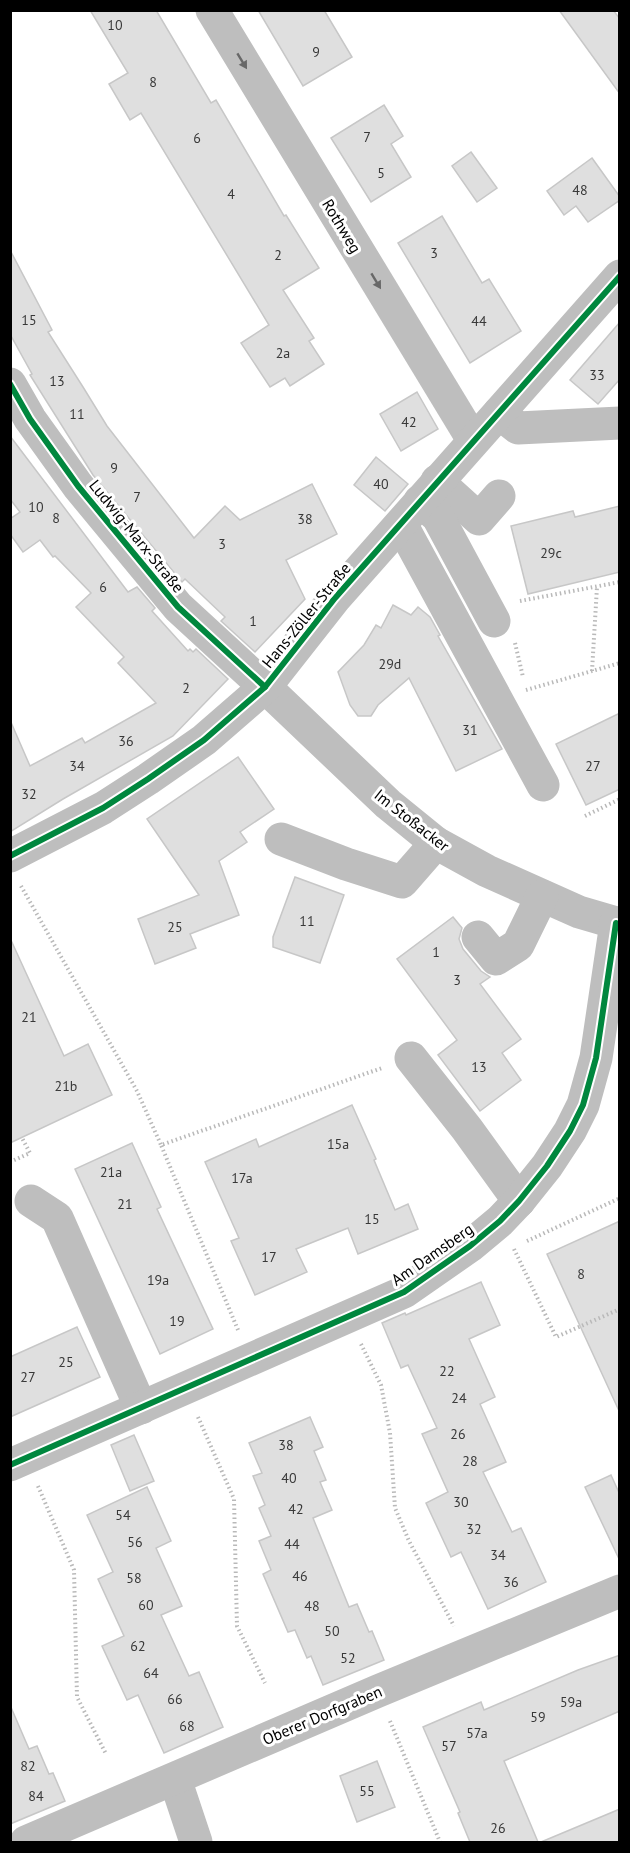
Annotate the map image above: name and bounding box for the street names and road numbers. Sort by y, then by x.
street label: Rothweg [318,195,366,257]
street label: Ludwig-Marx-Straße [85,475,189,597]
street label: Hans-Zöller-Straße [257,558,355,672]
street label: Im Stoßacker [370,784,454,856]
street label: Am Damsberg [387,1218,477,1290]
street label: Oberer Dorfgraben [259,1681,385,1749]

